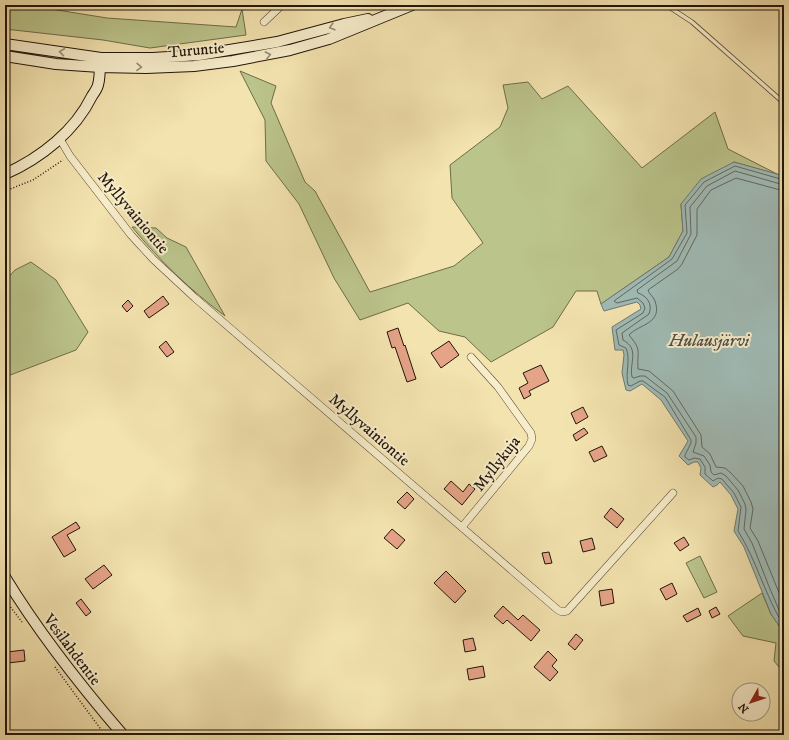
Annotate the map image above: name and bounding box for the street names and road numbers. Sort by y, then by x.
street label: Turuntie [167,38,225,62]
street label: Myllyvainiontie [93,168,174,258]
street label: Myllyvainiontie [325,389,414,471]
street label: Myllykuja [469,432,525,495]
street label: Vesilahdentie [38,609,106,689]

